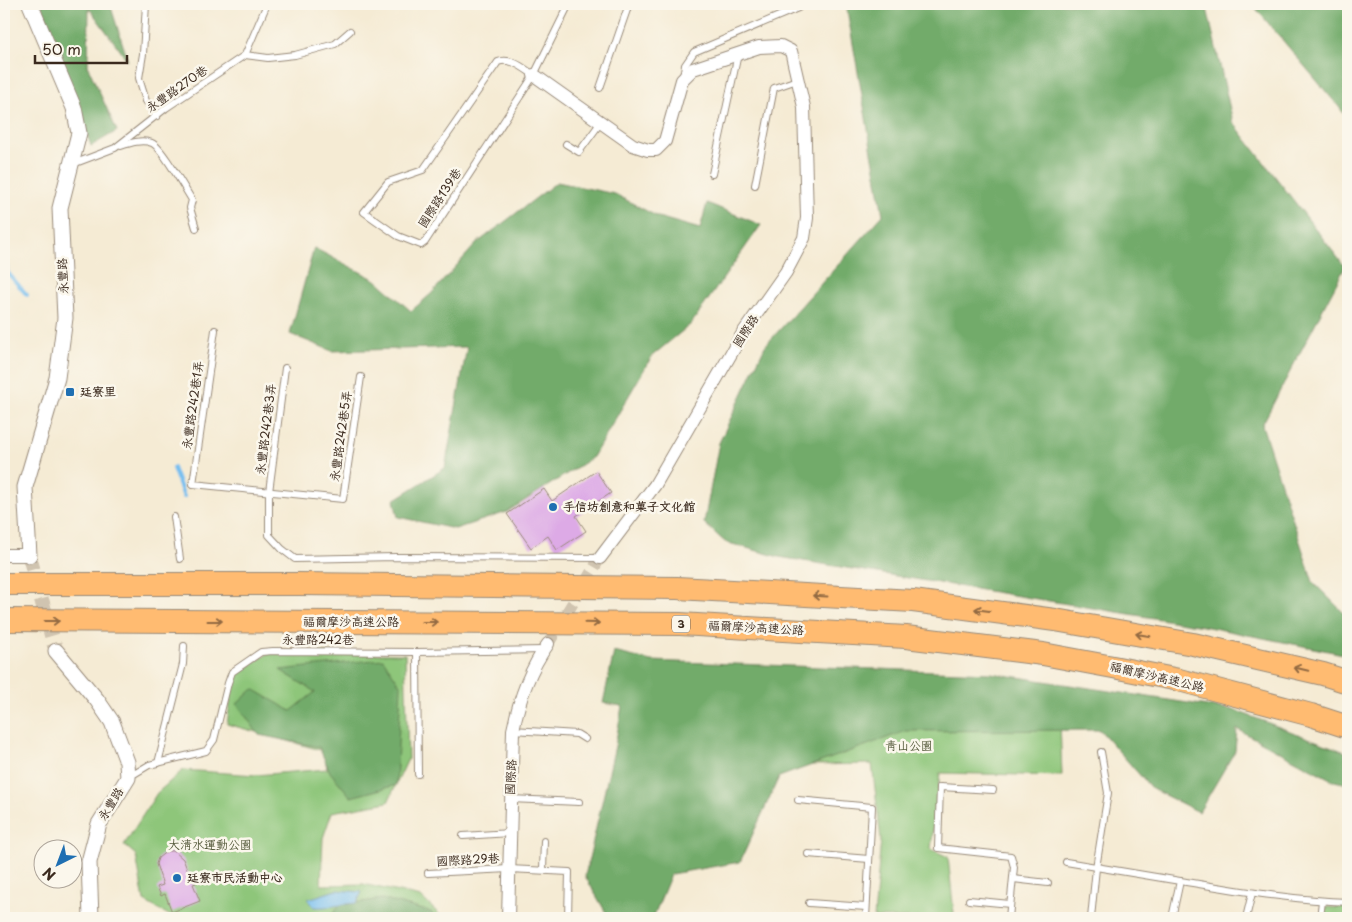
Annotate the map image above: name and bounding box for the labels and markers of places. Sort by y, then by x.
place label: 廷寮里 [80,382,116,400]
marker: 廷寮里 [64,386,76,398]
place label: 手信坊創意和菓子文化館 [563,497,696,515]
marker: 手信坊創意和菓子文化館 [547,501,559,513]
place label: 廷寮市民活動中心 [187,868,283,886]
marker: 廷寮市民活動中心 [171,872,183,884]

